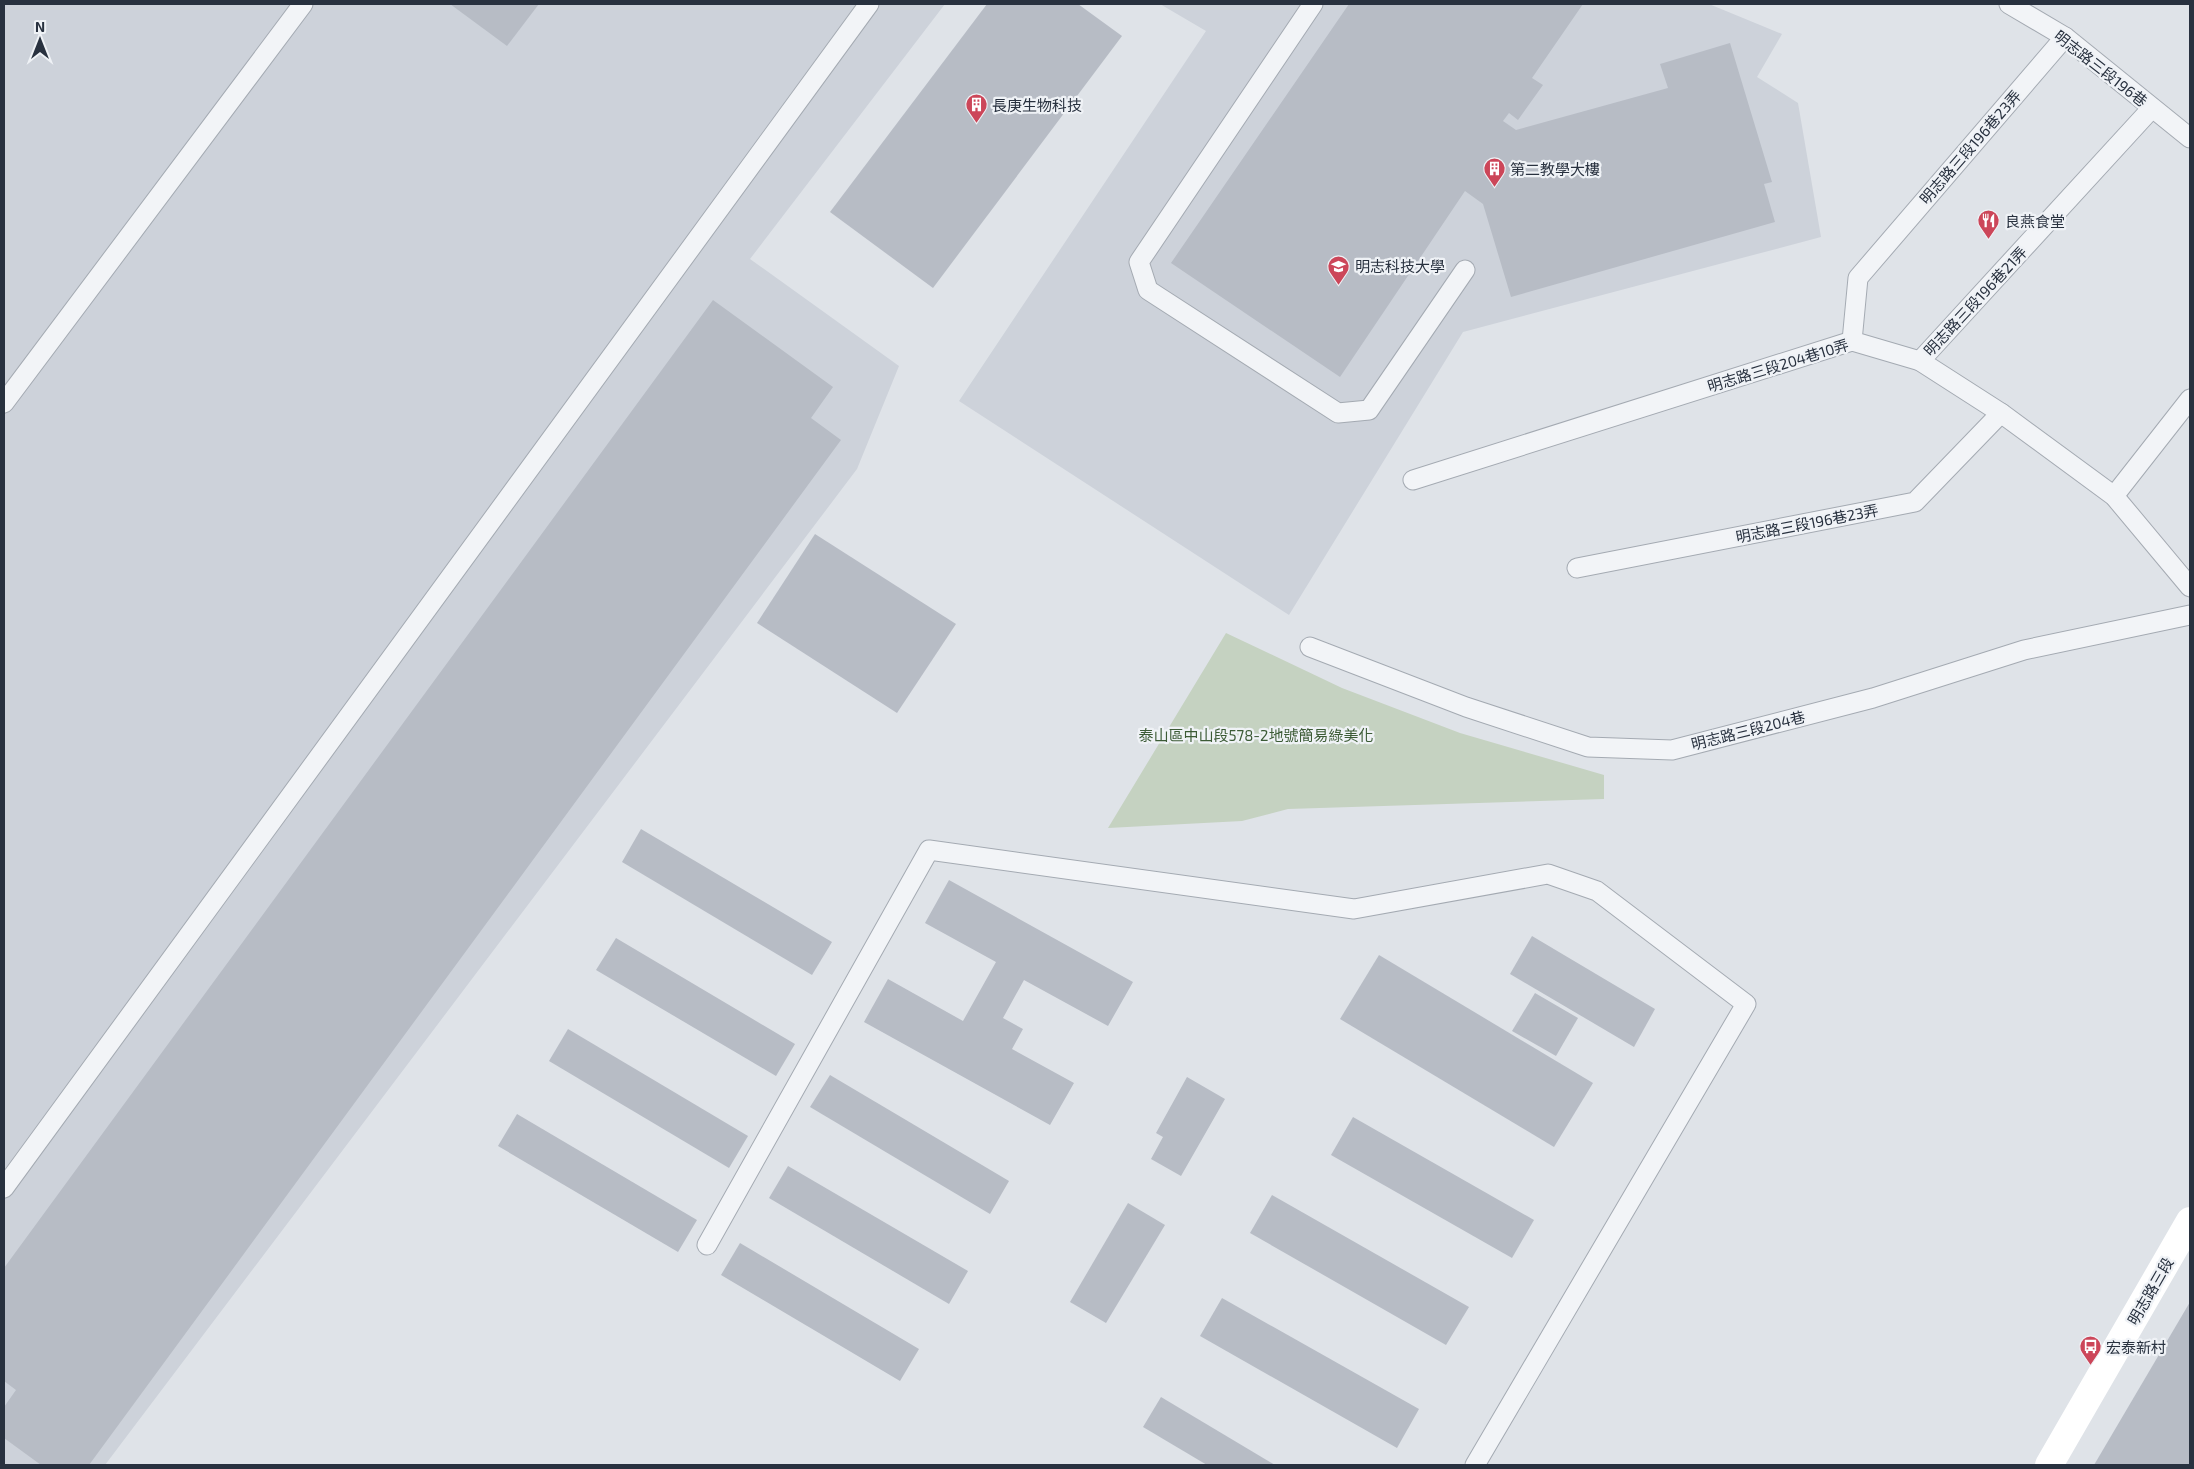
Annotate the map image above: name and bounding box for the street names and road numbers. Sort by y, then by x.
street label: 明志路三段196巷 [2051,26,2151,110]
street label: 明志路三段196巷23弄 [1916,86,2024,208]
street label: 明志路三段196巷21弄 [1920,243,2030,359]
street label: 明志路三段204巷10弄 [1705,335,1851,395]
street label: 明志路三段196巷23弄 [1734,500,1880,546]
street label: 明志路三段204巷 [1689,707,1807,753]
street label: 明志路三段 [2123,1254,2177,1328]

